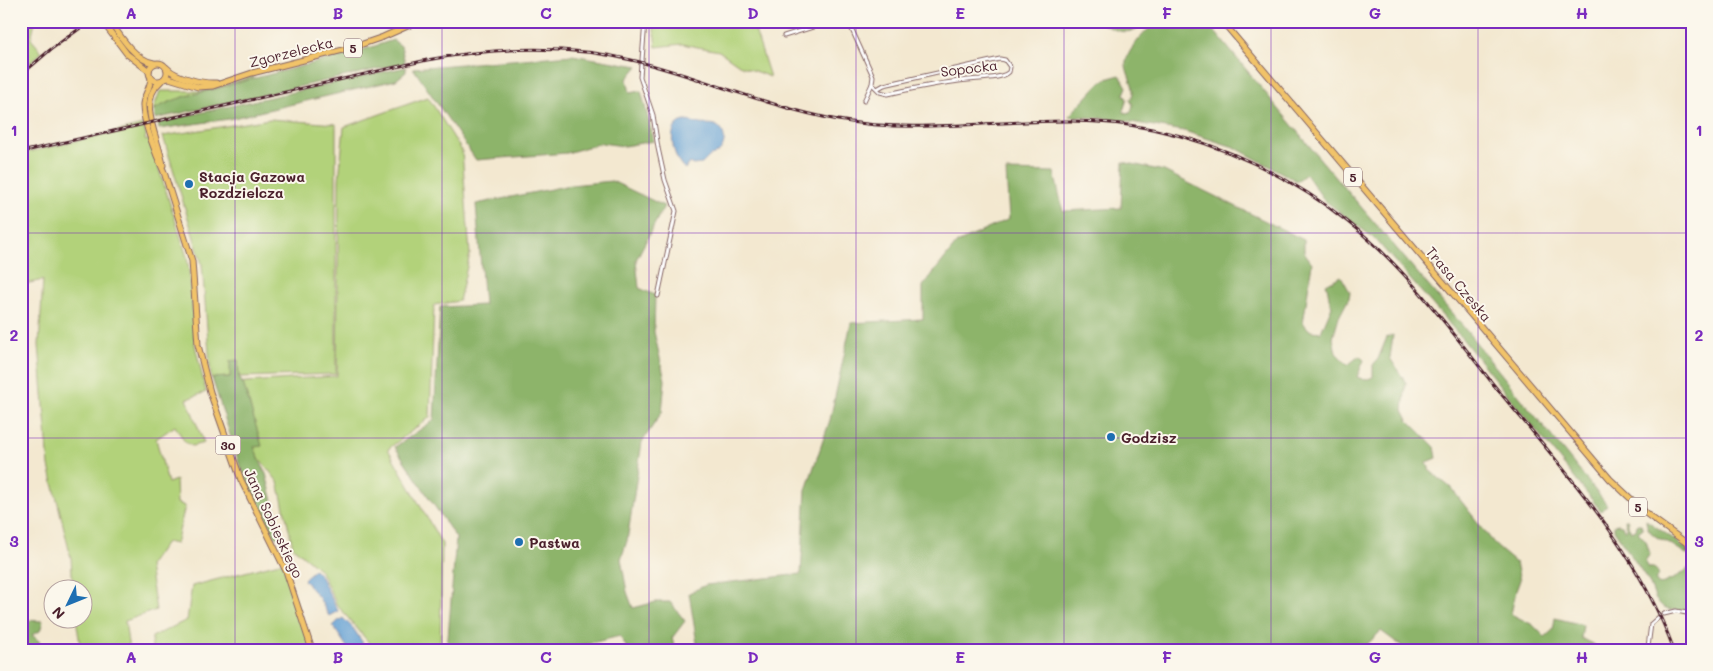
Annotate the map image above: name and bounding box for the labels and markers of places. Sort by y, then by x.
place label: Stacja Gazowa Rozdzielcza [199,167,305,202]
marker: Stacja Gazowa Rozdzielcza [183,178,195,190]
place label: Godzisz [1121,428,1177,447]
marker: Godzisz [1105,431,1117,443]
place label: Pastwa [529,533,580,552]
marker: Pastwa [513,536,525,548]

